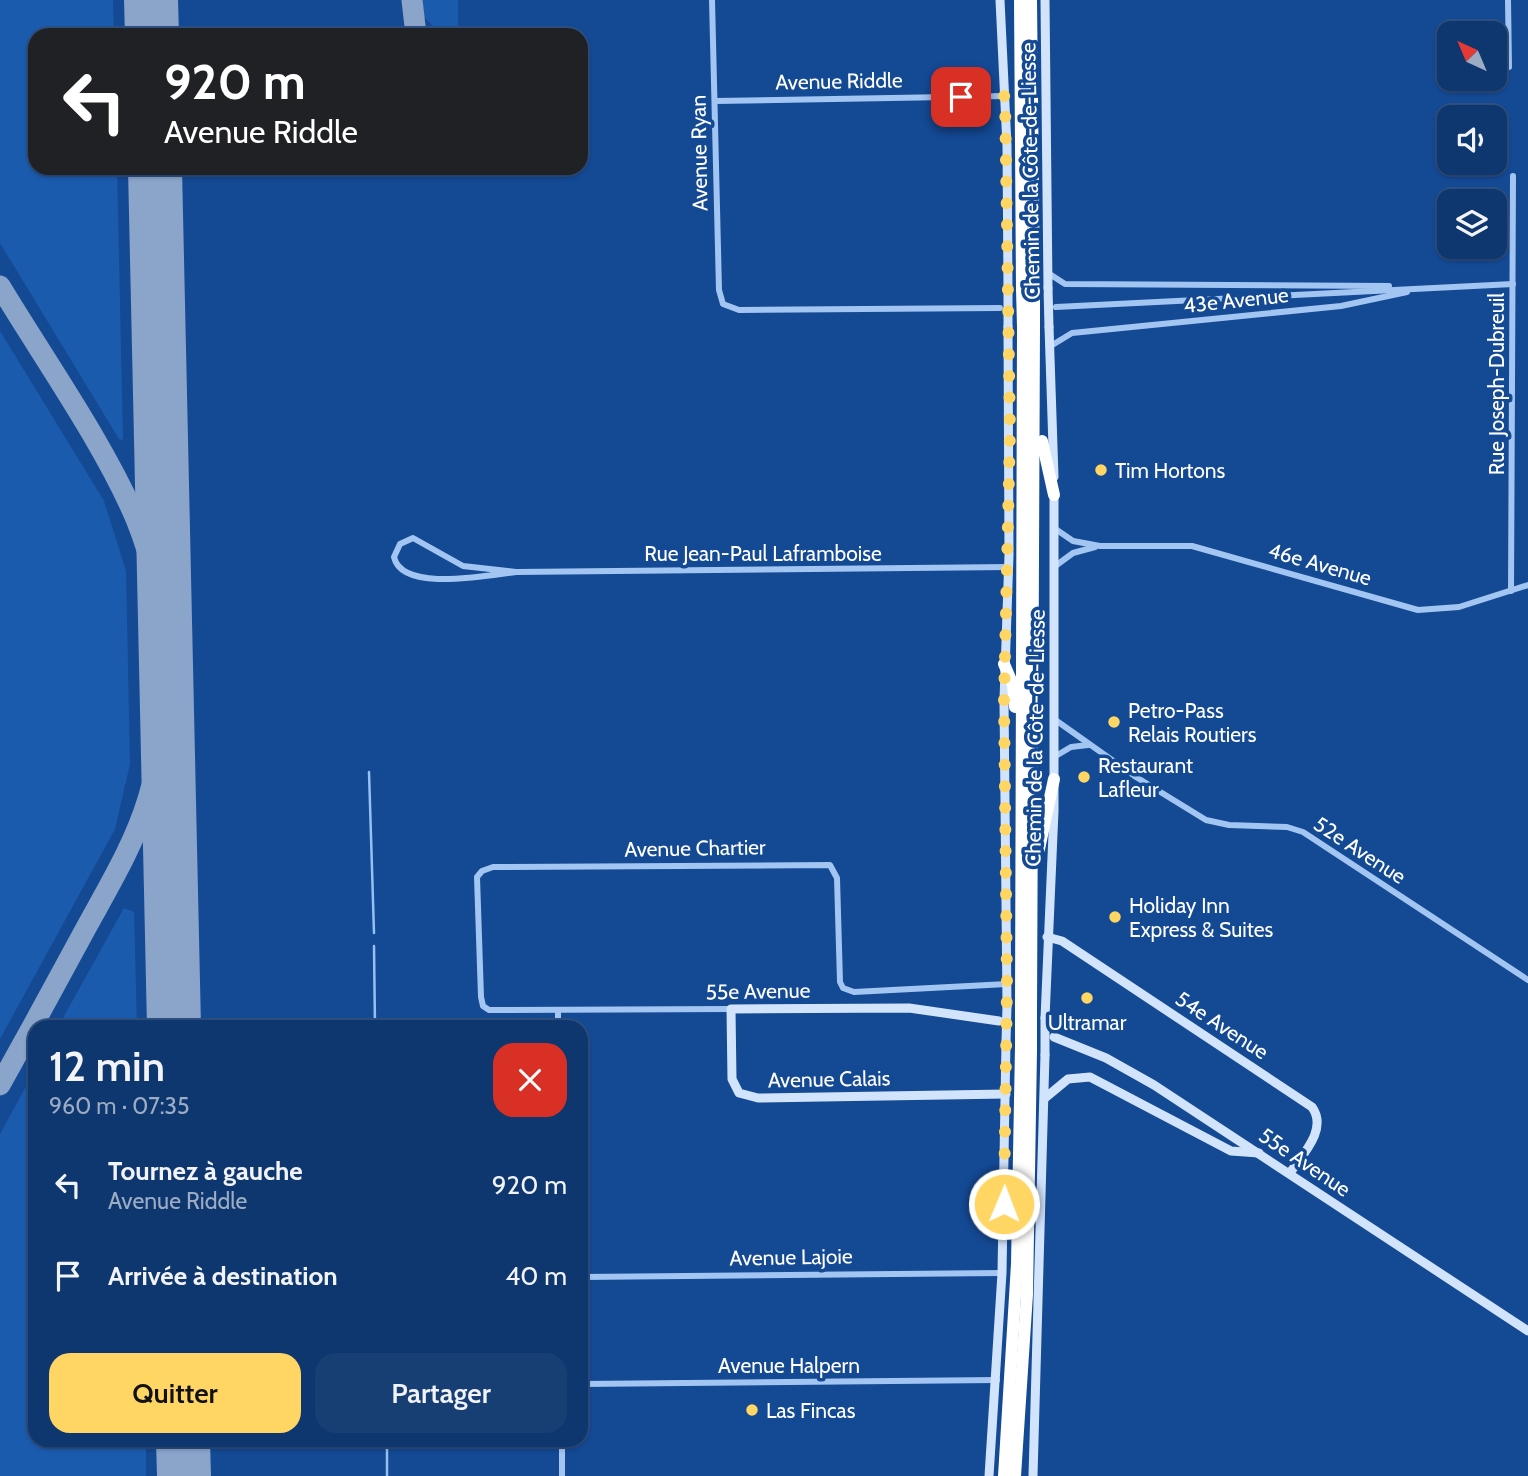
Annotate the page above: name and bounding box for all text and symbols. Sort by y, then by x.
north arrow [1437,21,1507,91]
map controls [1437,21,1507,259]
street label: Chemin de la Côte-de-Liesse [1015,42,1045,300]
text: 920 m [164,52,306,111]
icon: left [49,56,140,147]
street label: Avenue Riddle [775,67,903,95]
pin [931,67,991,127]
icon: arrive [942,78,980,116]
street label: Avenue Ryan [685,95,713,211]
button: sound [1437,105,1507,175]
text: Avenue Riddle [164,112,358,151]
button: layers [1437,189,1507,259]
street label: 43e Avenue [1182,282,1290,318]
street label: Rue Joseph-Dubreuil [1484,293,1509,475]
place label: Tim Hortons [1115,458,1226,483]
marker: Tim Hortons [1093,462,1109,478]
street label: 46e Avenue [1266,537,1375,591]
street label: Rue Jean-Paul Laframboise [644,541,882,566]
street label: Chemin de la Côte-de-Liesse [1020,609,1050,867]
place label: Petro-Pass Relais Routiers [1128,698,1257,747]
marker: Petro-Pass Relais Routiers [1106,714,1122,730]
place label: Restaurant Lafleur [1098,753,1193,802]
marker: Restaurant Lafleur [1076,769,1092,785]
street label: 52e Avenue [1309,811,1411,889]
street label: Avenue Chartier [624,834,766,862]
place label: Holiday Inn Express & Suites [1129,893,1273,942]
marker: Holiday Inn Express & Suites [1107,909,1123,925]
street label: 55e Avenue [705,978,811,1004]
street label: 54e Avenue [1171,986,1273,1064]
marker: Ultramar [1079,990,1095,1006]
place label: Ultramar [1048,1010,1127,1035]
text: 12 min [49,1040,165,1092]
button: close [493,1043,567,1117]
street label: Avenue Calais [768,1065,891,1093]
text: 960 m · 07:35 [49,1092,189,1120]
street label: 55e Avenue [1255,1122,1356,1202]
text: Tournez à gauche [108,1155,303,1187]
icon: left [49,1166,87,1204]
position arrow [967,1167,1041,1241]
text: 920 m [492,1169,567,1201]
text: Avenue Riddle [108,1187,247,1215]
street label: Avenue Lajoie [729,1243,853,1272]
icon: arrive [49,1257,87,1295]
text: Arrivée à destination [108,1260,338,1292]
text: 40 m [505,1260,567,1292]
button: Quitter [49,1353,301,1433]
button: Partager [315,1353,567,1433]
street label: Avenue Halpern [718,1353,860,1378]
place label: Las Fincas [766,1398,856,1423]
marker: Las Fincas [744,1402,760,1418]

